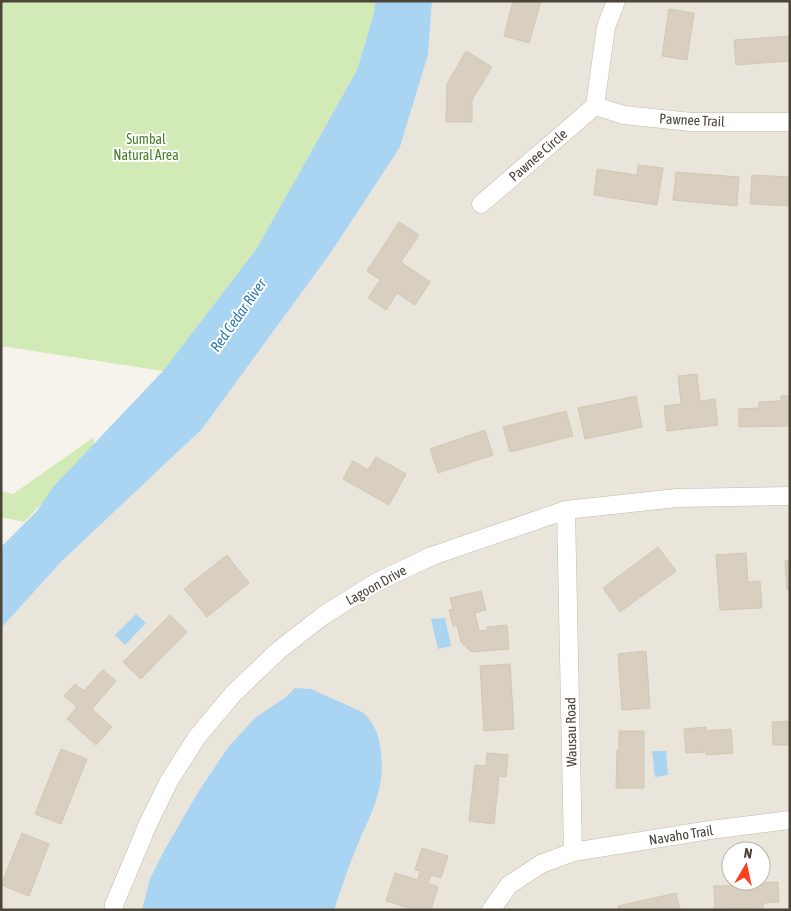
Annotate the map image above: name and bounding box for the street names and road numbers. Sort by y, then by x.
street label: Pawnee Trail [659,110,725,130]
street label: Pawnee Circle [506,125,570,185]
street label: Lagoon Drive [343,562,409,608]
street label: Wausau Road [562,697,580,767]
street label: Navaho Trail [648,822,715,848]

